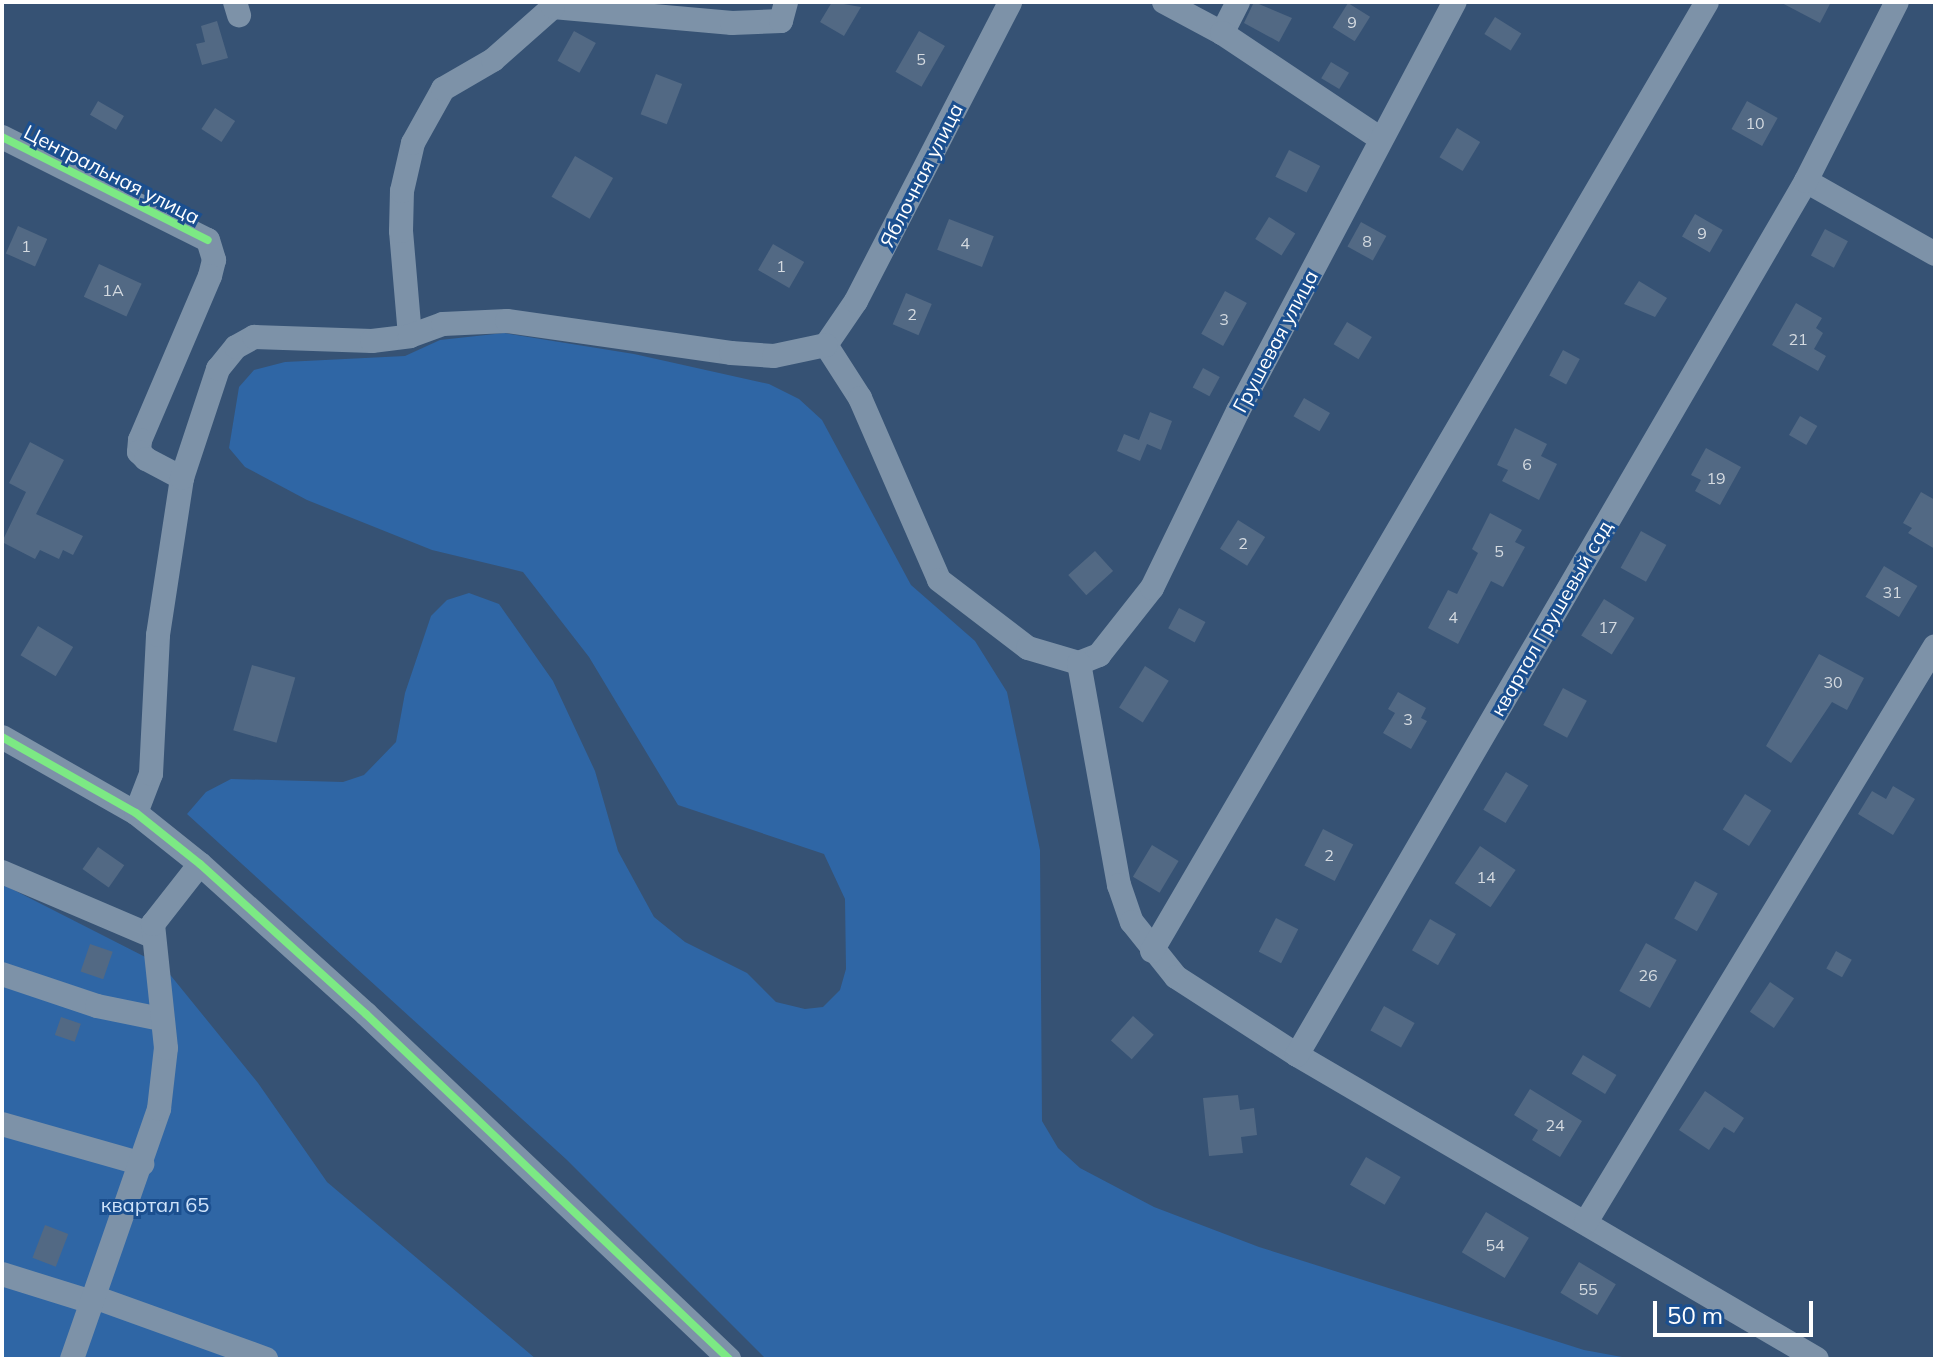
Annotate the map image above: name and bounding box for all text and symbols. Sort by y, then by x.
house number: 9 [1347,12,1357,32]
house number: 5 [916,49,926,69]
street label: Яблочная улица [874,99,968,251]
house number: 10 [1745,113,1765,133]
street label: Центральная улица [20,119,204,229]
house number: 9 [1697,223,1707,243]
house number: 8 [1362,231,1372,251]
house number: 4 [960,233,970,253]
house number: 1 [21,236,31,256]
house number: 1 [776,256,786,276]
street label: Грушевая улица [1227,266,1323,416]
house number: 1А [102,280,124,300]
house number: 2 [907,304,917,324]
house number: 3 [1219,309,1229,329]
house number: 21 [1788,329,1808,349]
house number: 6 [1522,454,1532,474]
house number: 19 [1706,468,1726,488]
street label: квартал Грушевый сад [1485,516,1617,720]
house number: 2 [1238,533,1248,553]
house number: 5 [1494,541,1504,561]
house number: 31 [1882,582,1902,602]
house number: 4 [1448,607,1458,627]
house number: 17 [1598,617,1618,637]
house number: 30 [1823,672,1843,692]
house number: 3 [1403,709,1413,729]
house number: 2 [1324,845,1334,865]
house number: 14 [1476,867,1496,887]
house number: 26 [1638,965,1658,985]
house number: 24 [1545,1115,1565,1135]
park label: квартал 65 [101,1192,209,1216]
house number: 54 [1485,1235,1505,1255]
house number: 55 [1578,1279,1598,1299]
scale bar [1657,1285,1817,1335]
text: 50 m [1667,1300,1723,1330]

